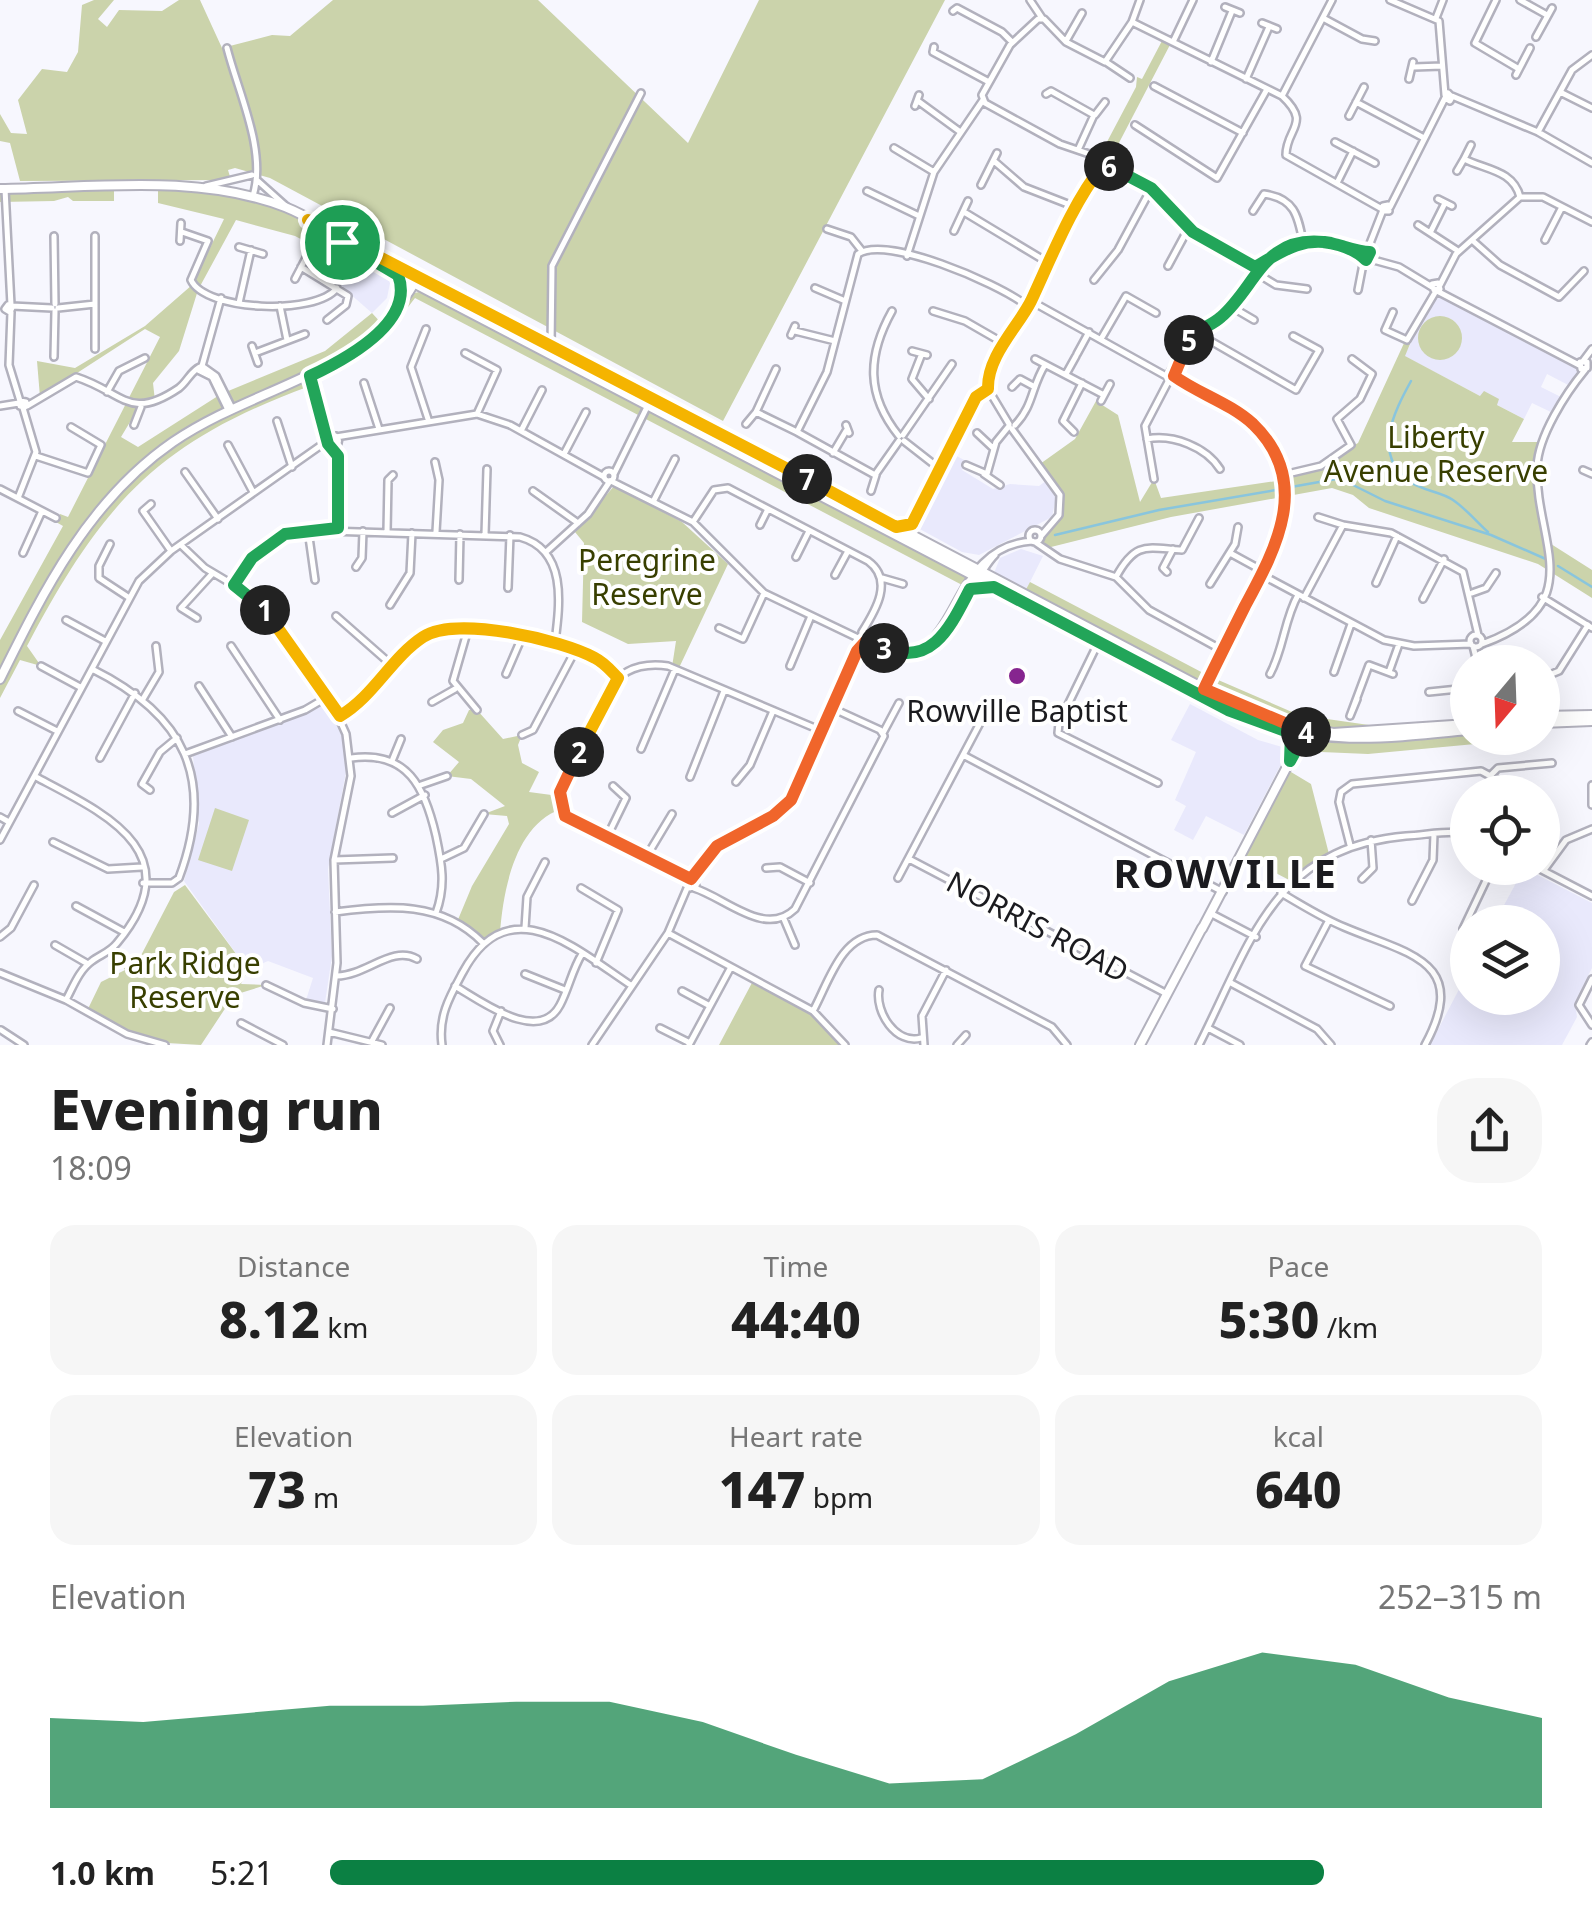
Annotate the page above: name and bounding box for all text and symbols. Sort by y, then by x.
pin: 6 [1084,141,1134,191]
text: 6 [1101,147,1117,185]
pin [300,200,385,285]
icon: arrive [315,215,370,270]
pin: 5 [1164,315,1214,365]
text: 5 [1181,321,1197,359]
park label: Liberty Avenue Reserve [1324,416,1548,491]
pin: 7 [782,454,832,504]
text: 7 [799,460,815,498]
park label: Peregrine Reserve [578,539,716,614]
pin: 1 [240,585,290,635]
text: 1 [257,591,273,629]
pin: 3 [859,623,909,673]
text: 3 [876,629,892,667]
north arrow [1450,645,1560,755]
map controls [1450,645,1560,1015]
marker: Rowville Baptist [1006,665,1028,687]
place label: Rowville Baptist [906,690,1128,731]
pin: 4 [1281,707,1331,757]
text: 4 [1298,713,1314,751]
pin: 2 [554,727,604,777]
text: 2 [571,733,587,771]
button: locate [1450,775,1560,885]
district label: ROWVILLE [1114,845,1338,900]
street label: NORRIS ROAD [940,861,1136,991]
button: layers [1450,905,1560,1015]
park label: Park Ridge Reserve [109,942,261,1017]
text: Evening run [50,1071,383,1146]
button: share [1437,1078,1542,1183]
text: 18:09 [50,1146,132,1189]
text: Distance [237,1247,350,1285]
text: Time [764,1247,828,1285]
text: Pace [1267,1247,1329,1285]
text: 8.12 [219,1285,320,1353]
text: 44:40 [731,1285,861,1353]
text: 5:30 [1218,1285,1319,1353]
text: km [320,1308,368,1346]
text: /km [1319,1308,1378,1346]
text: Elevation [234,1417,353,1455]
text: Heart rate [729,1417,863,1455]
text: kcal [1273,1417,1324,1455]
text: 73 [248,1455,306,1523]
text: 147 [719,1455,805,1523]
text: 640 [1255,1455,1342,1523]
text: m [306,1478,339,1516]
text: bpm [805,1478,873,1516]
text: Elevation [50,1575,187,1618]
text: 252–315 m [1378,1575,1542,1618]
text: 1.0 km [50,1851,155,1894]
text: 5:21 [210,1851,274,1894]

